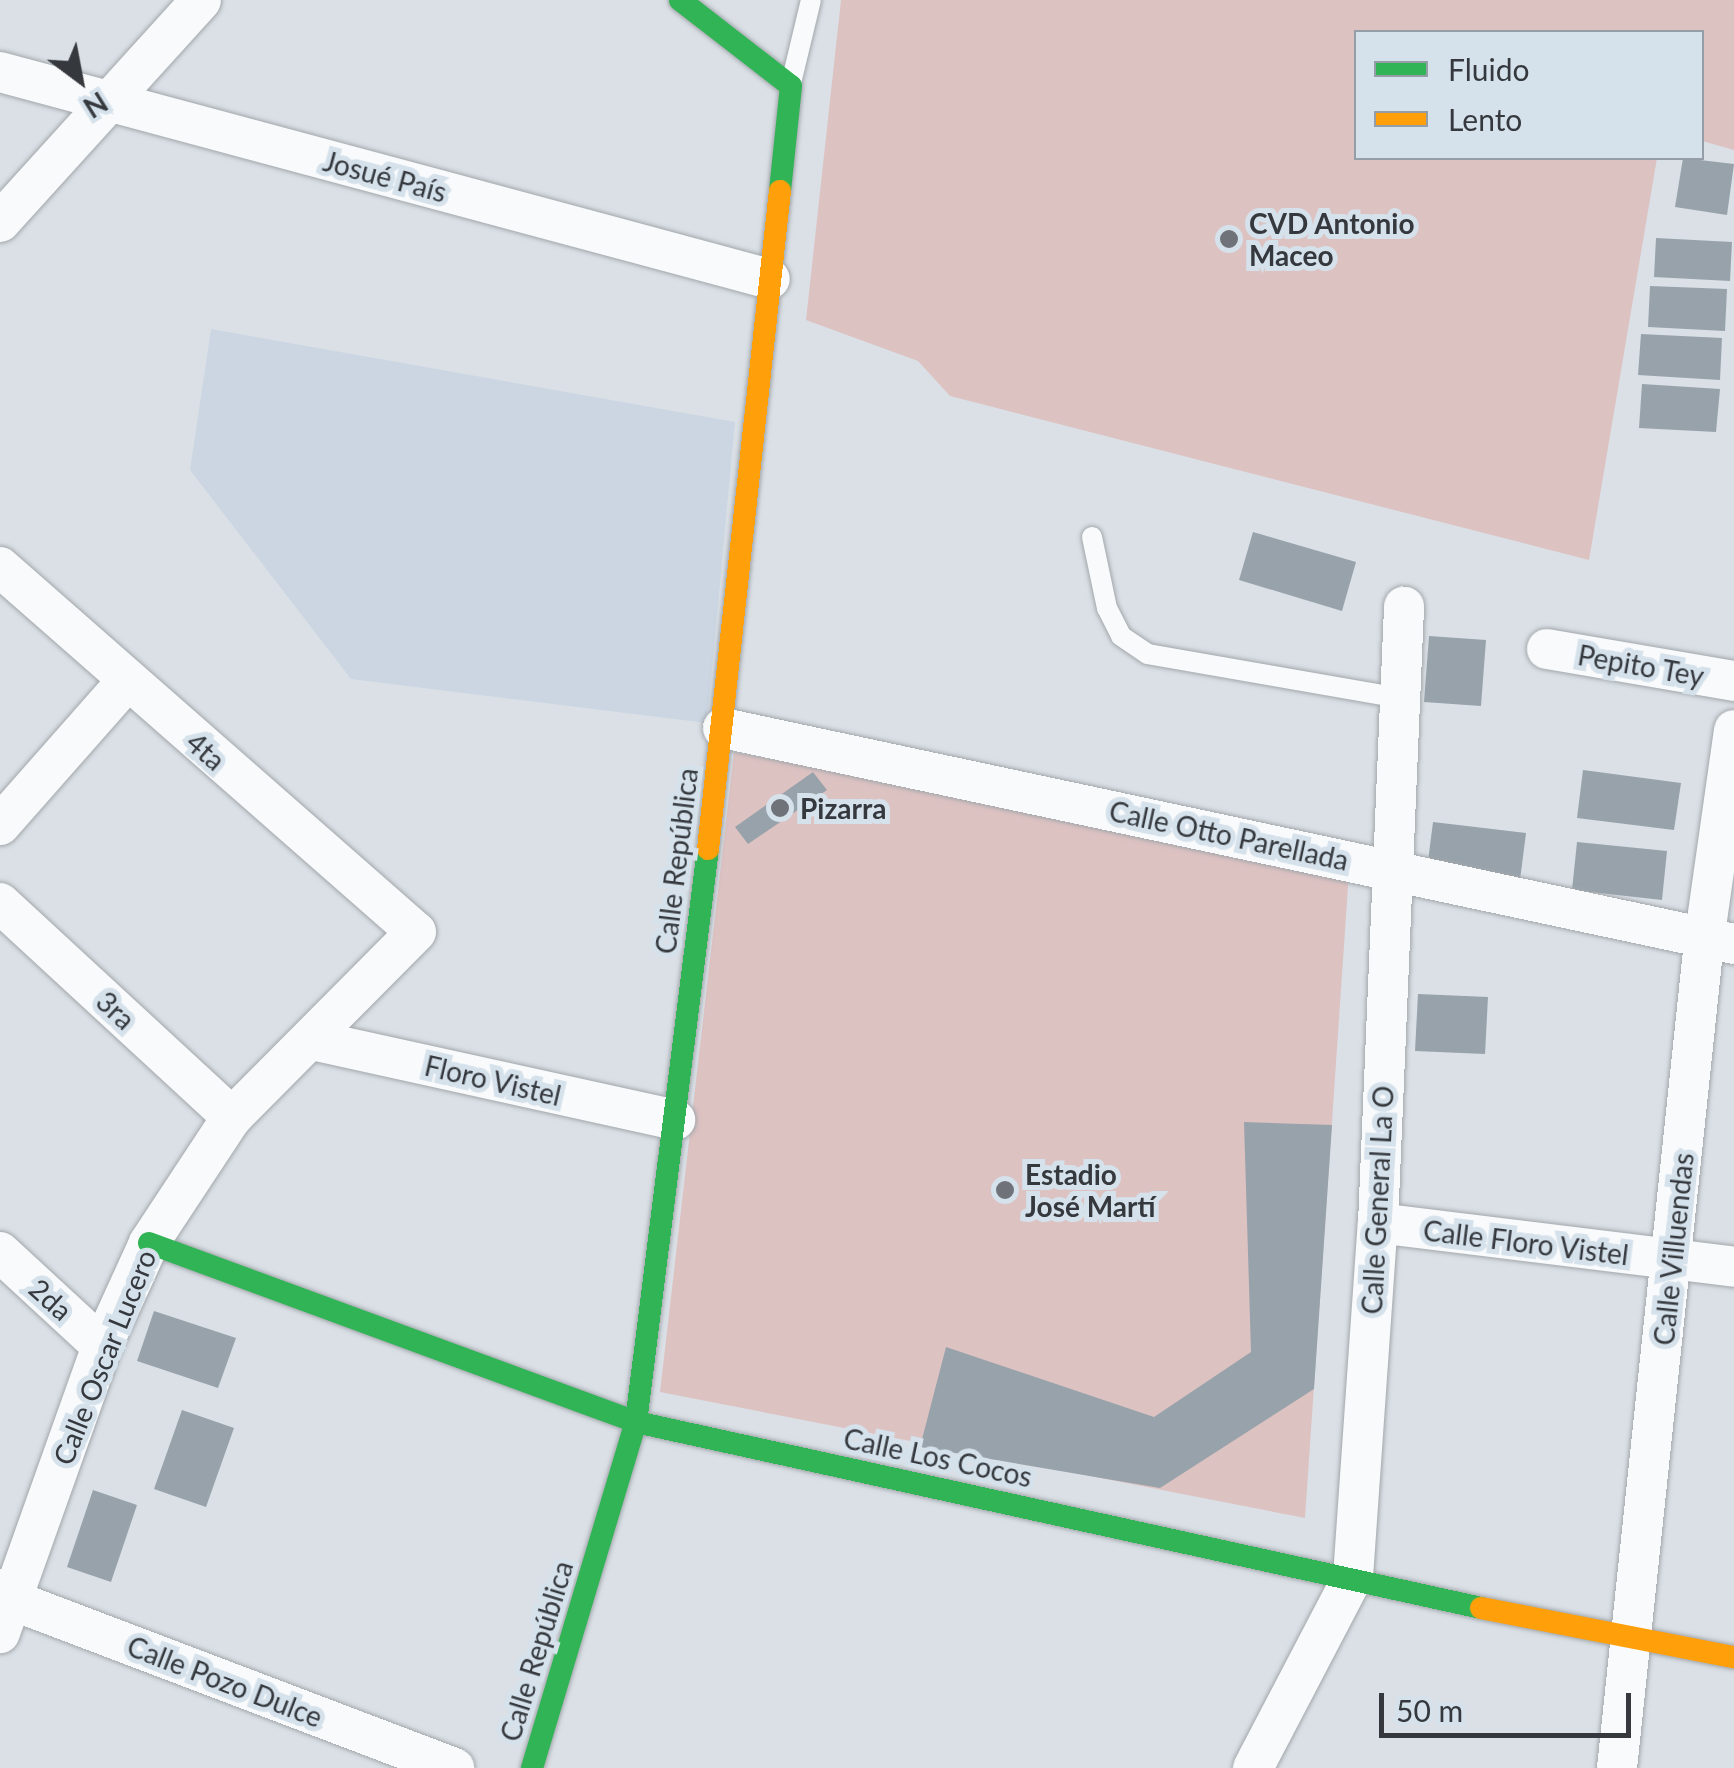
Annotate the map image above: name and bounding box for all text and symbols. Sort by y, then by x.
north arrow [30,30,130,130]
legend [1354,30,1704,160]
text: Fluido [1448,51,1530,87]
text: N [78,85,114,126]
text: Lento [1448,101,1522,137]
street label: Josué País [320,143,450,209]
place label: CVD Antonio Maceo [1249,206,1415,272]
marker: CVD Antonio Maceo [1218,228,1240,250]
street label: Pepito Tey [1575,637,1707,693]
street label: 4ta [180,725,232,777]
street label: Calle República [648,766,704,956]
place label: Pizarra [800,791,886,825]
street label: Calle Otto Parellada [1106,793,1352,877]
marker: Pizarra [769,797,791,819]
street label: 3ra [90,984,142,1036]
street label: Floro Vistel [421,1048,565,1112]
street label: Calle General La O [1354,1085,1400,1315]
street label: Calle Villuendas [1646,1151,1700,1347]
place label: Estadio José Martí [1025,1157,1155,1223]
marker: Estadio José Martí [994,1179,1016,1201]
street label: Calle Floro Vistel [1421,1213,1631,1271]
street label: Calle Oscar Lucero [45,1244,163,1470]
street label: 2da [23,1271,79,1327]
street label: Calle Los Cocos [841,1421,1035,1493]
street label: Calle República [493,1557,579,1745]
street label: Calle Pozo Dulce [123,1628,327,1734]
scale bar [1384,1673,1636,1735]
text: 50 m [1396,1692,1463,1728]

